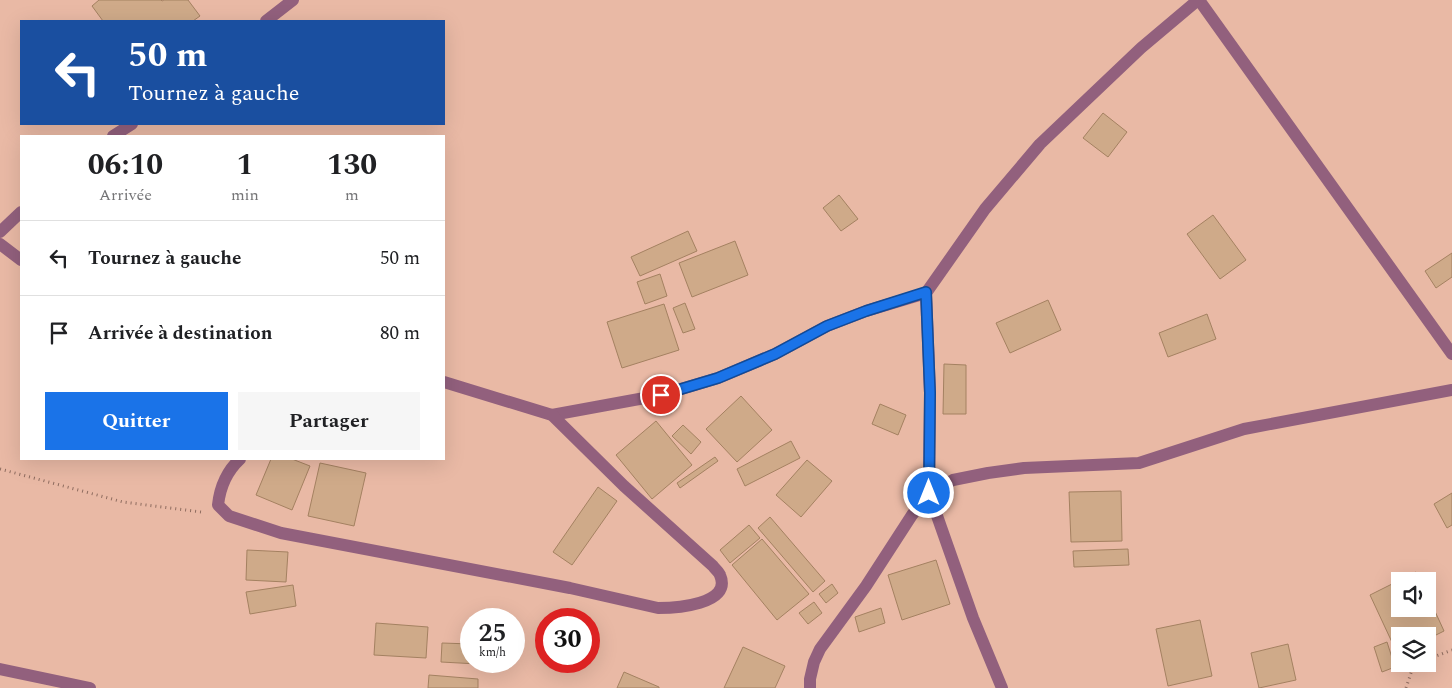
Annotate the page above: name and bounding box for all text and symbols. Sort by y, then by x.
text: 50 m [128,29,208,82]
icon: left [45,40,110,105]
text: Tournez à gauche [128,77,299,110]
text: 06:10 [88,142,163,188]
text: 1 [236,142,253,188]
text: 130 [327,142,377,188]
text: Arrivée [99,183,152,207]
text: min [231,183,259,207]
text: m [345,183,359,207]
icon: left [45,244,73,272]
text: Tournez à gauche [88,244,241,273]
text: 50 m [380,244,420,273]
icon: arrive [45,319,73,347]
text: Arrivée à destination [88,319,272,348]
text: 80 m [380,319,420,348]
pin [640,374,682,416]
icon: arrive [647,381,675,409]
button: Quitter [45,392,228,450]
button: Partager [238,392,420,450]
position arrow [902,466,954,518]
map controls [1391,572,1436,672]
button: sound [1391,572,1436,617]
speed limit sign: 30 [535,608,600,673]
text: 25 [478,615,507,653]
button: layers [1391,627,1436,672]
text: km/h [479,643,506,662]

